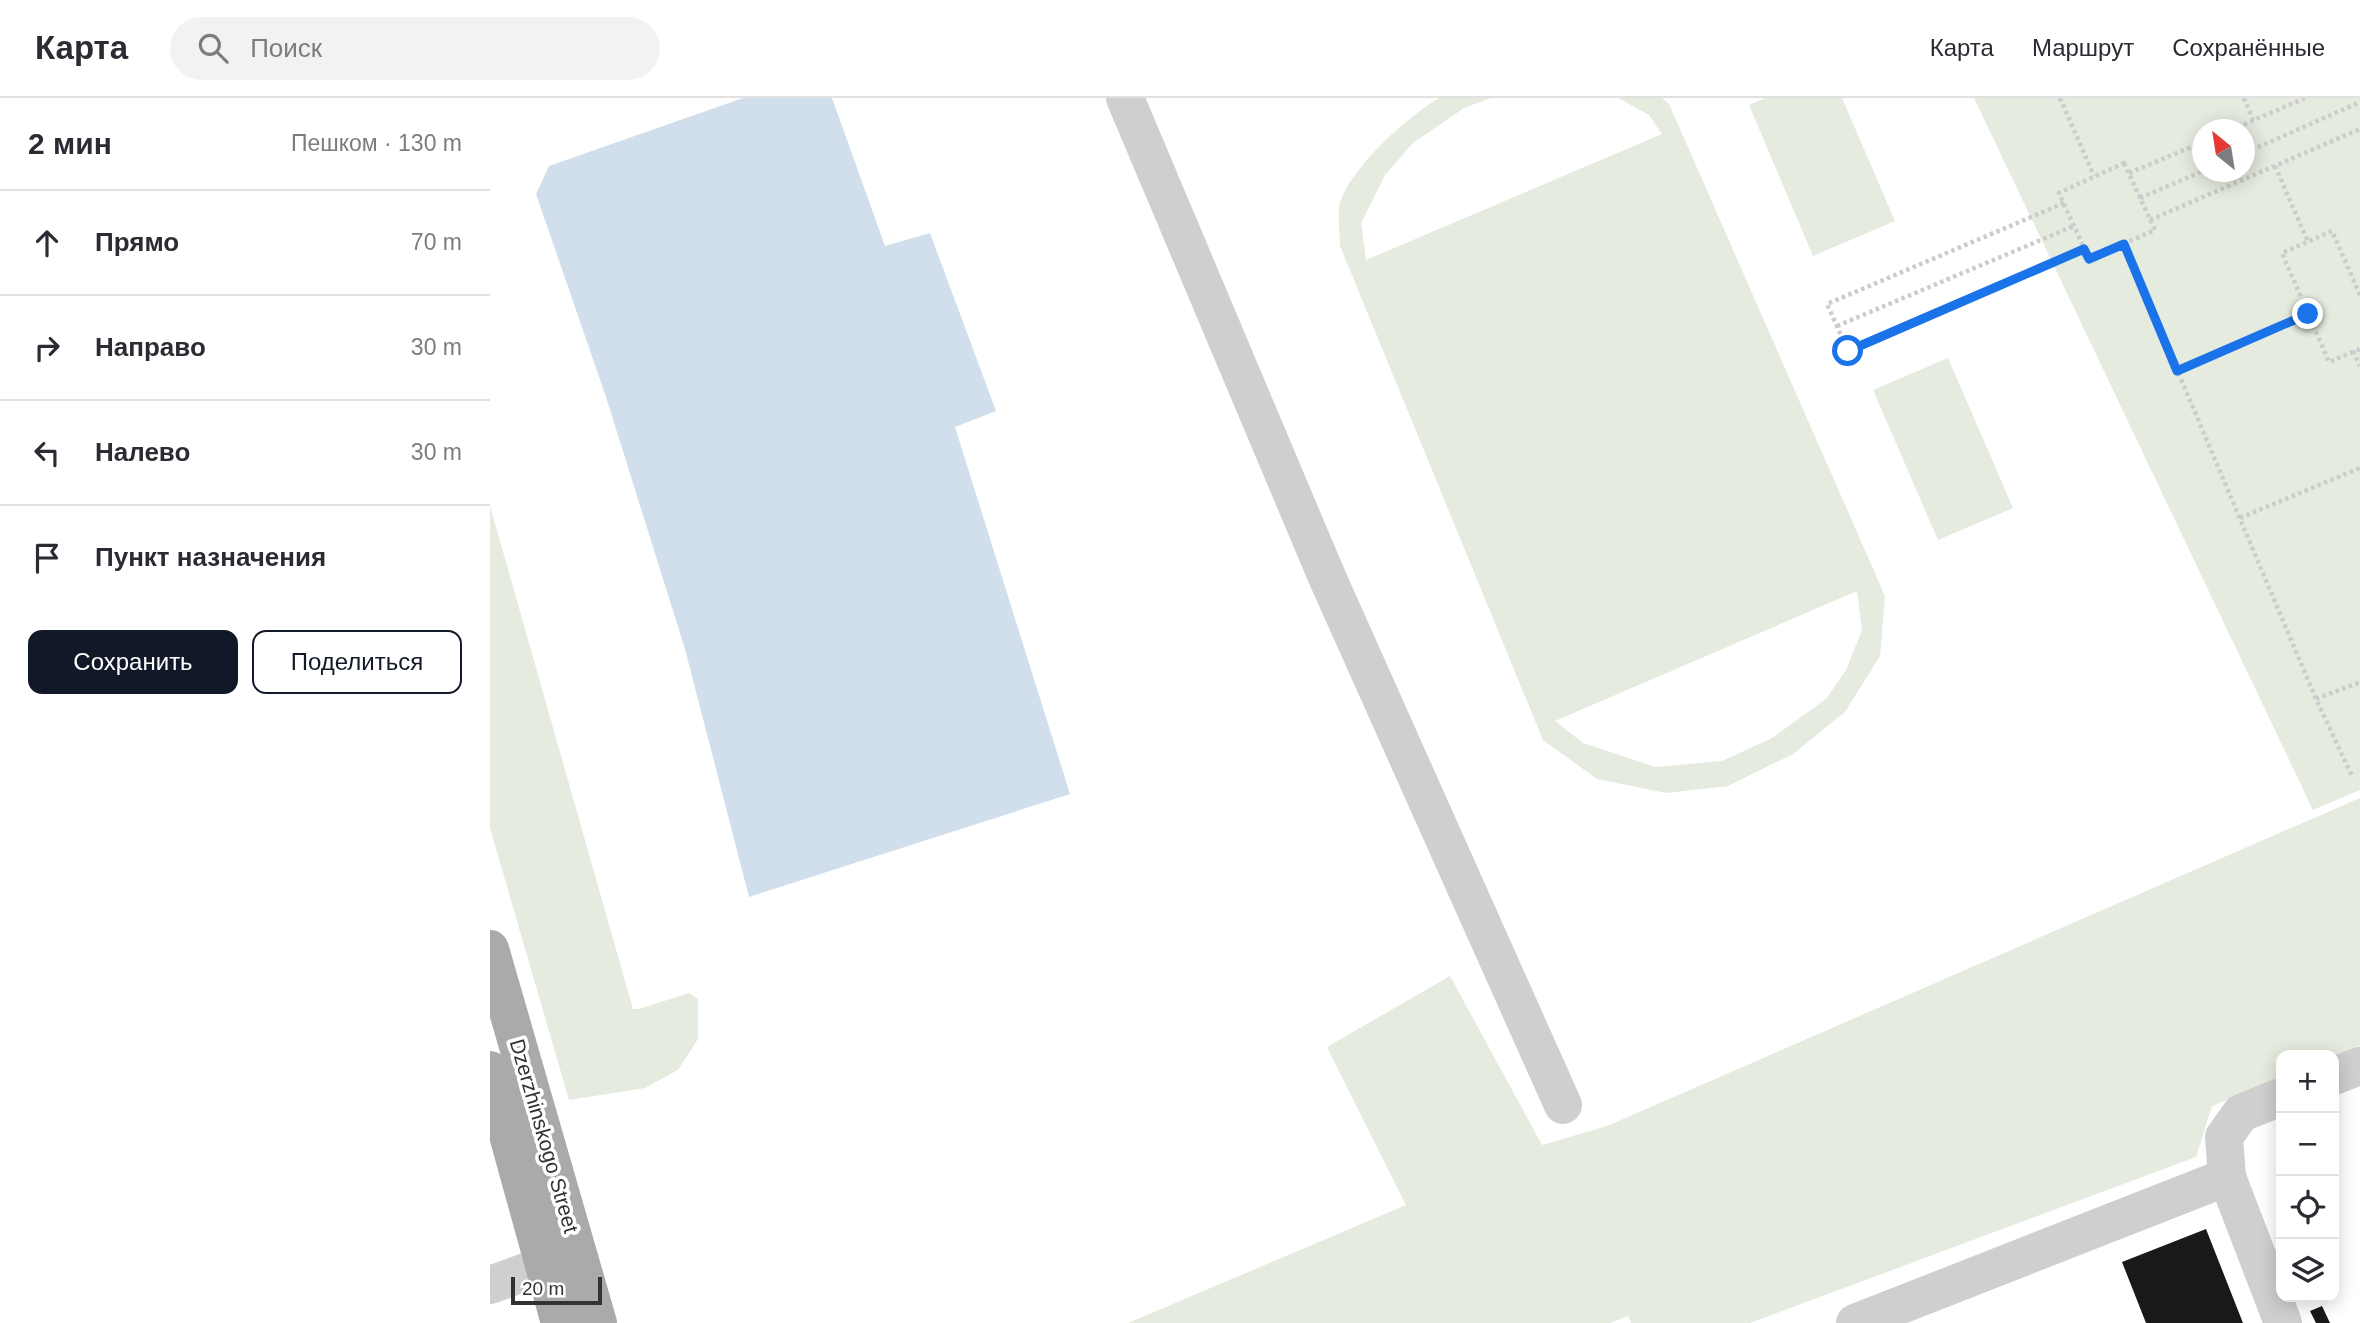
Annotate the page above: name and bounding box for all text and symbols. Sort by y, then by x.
search box [170,17,660,80]
text: Карта [35,29,128,66]
icon: search [194,29,232,67]
text: Поиск [250,33,322,63]
text: Карта [1930,34,1994,61]
text: Маршрут [2032,34,2134,61]
text: Сохранённые [2172,34,2325,61]
north arrow [2192,119,2255,182]
text: 2 мин [28,127,112,160]
text: Пешком · 130 m [291,130,462,156]
icon: ahead [28,224,66,262]
text: Прямо [95,227,179,257]
text: 70 m [411,229,462,255]
route end [2292,298,2323,329]
icon: right [28,329,66,367]
text: Направо [95,332,206,362]
text: 30 m [411,334,462,360]
route start [1832,335,1863,366]
icon: left [28,434,66,472]
text: Налево [95,437,190,467]
text: 30 m [411,439,462,465]
icon: arrive [28,539,66,577]
text: Пункт назначения [95,542,326,572]
button: Сохранить [28,630,238,694]
button: Поделиться [252,630,462,694]
street label: Dzerzhinskogo Street [506,1036,583,1236]
map controls [2276,1050,2339,1302]
button: + [2276,1050,2339,1113]
button: − [2276,1113,2339,1176]
button: locate [2276,1176,2339,1239]
button: layers [2276,1239,2339,1302]
scale bar [511,1274,602,1306]
text: 20 m [522,1278,564,1299]

